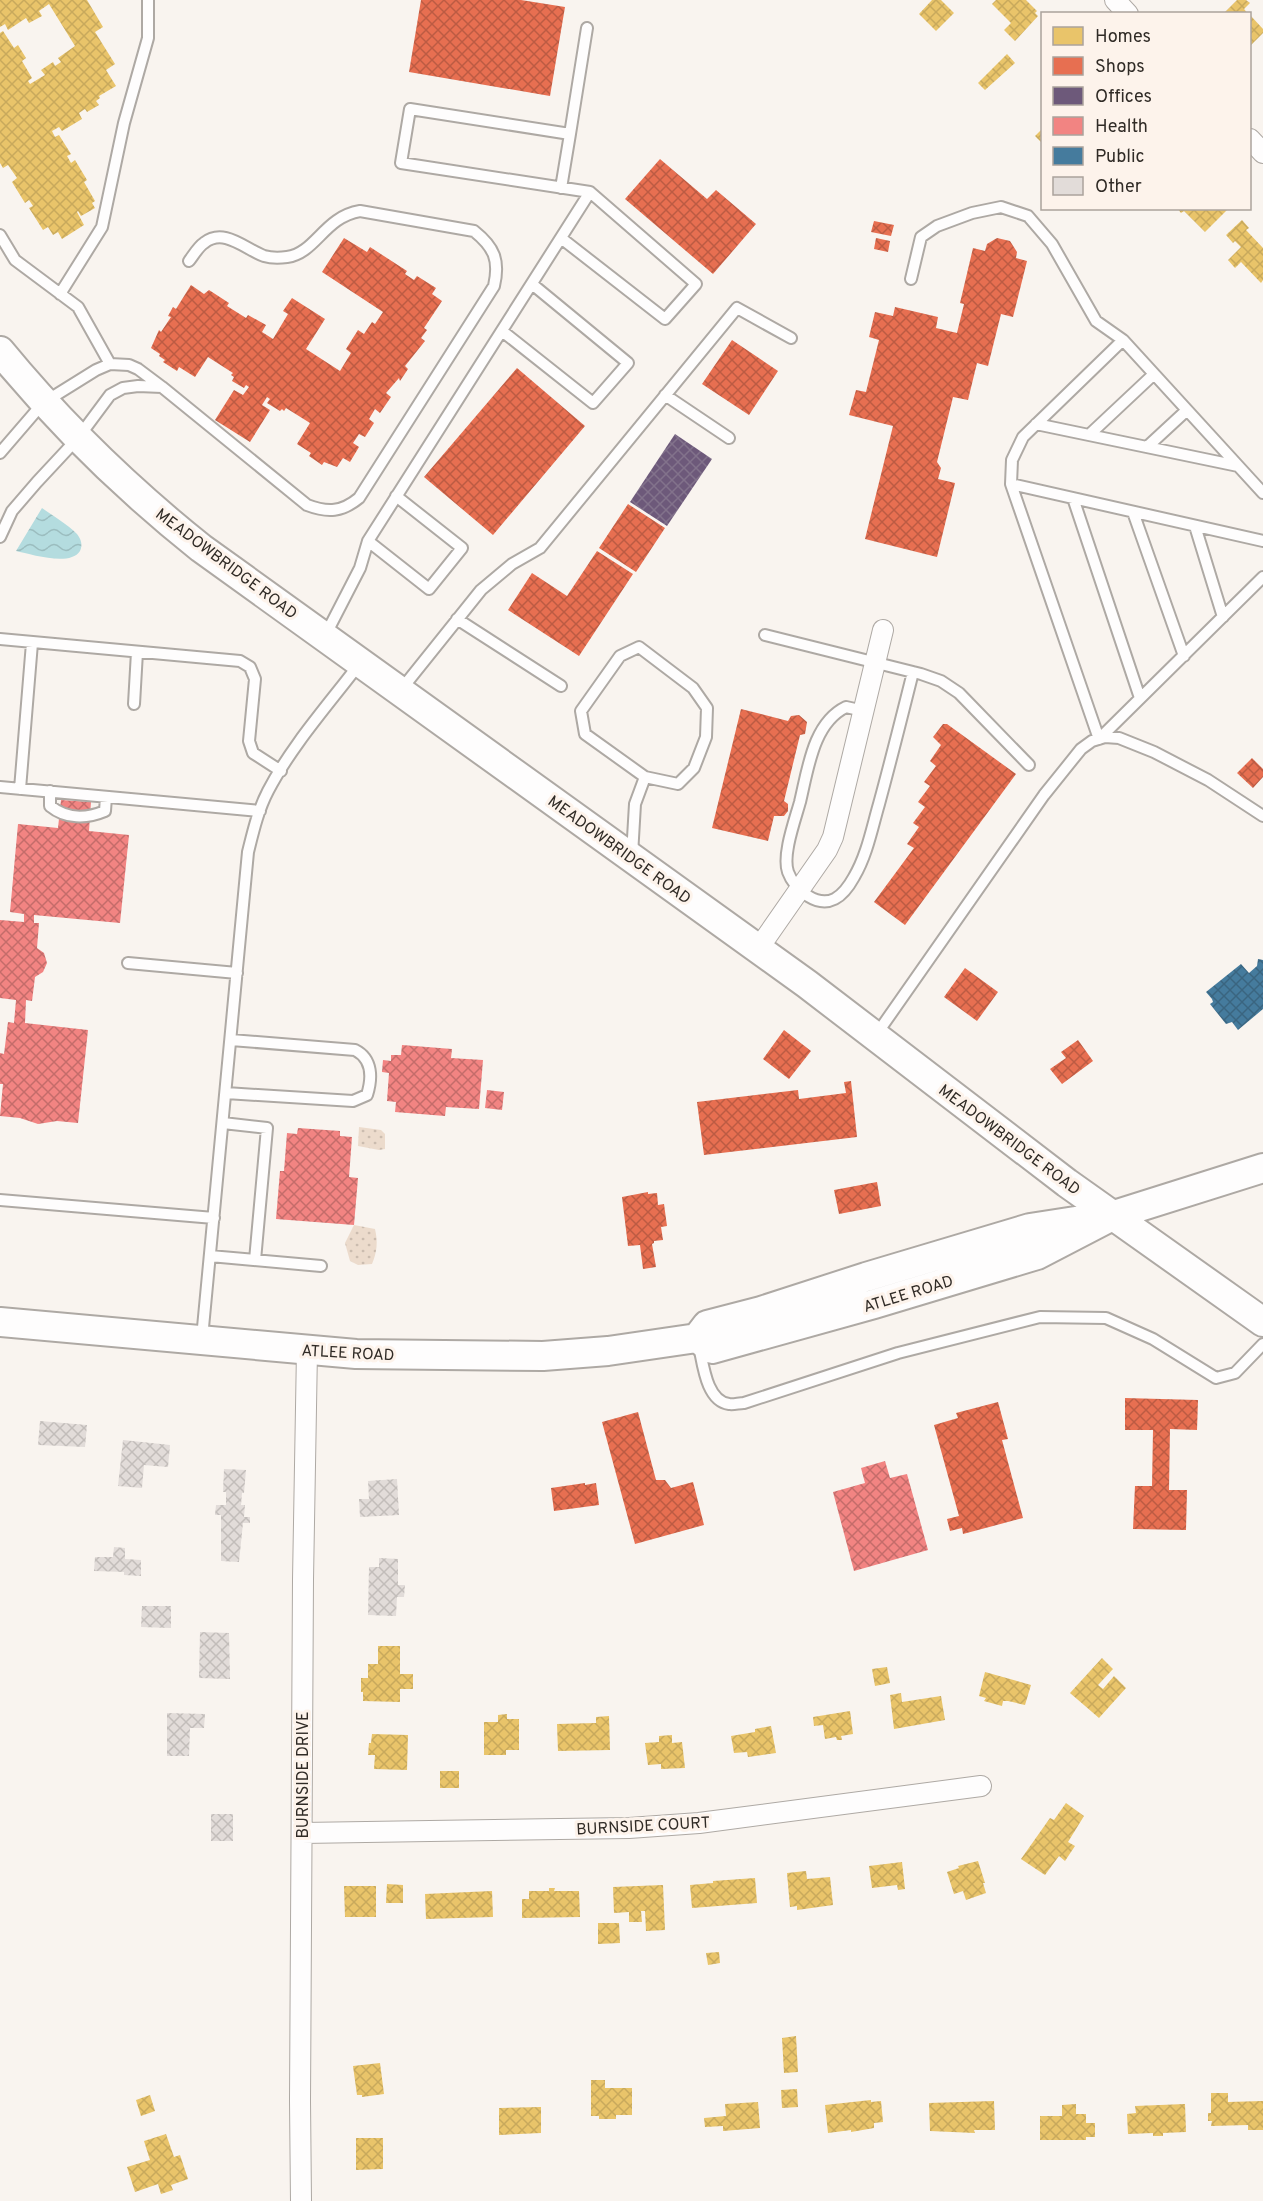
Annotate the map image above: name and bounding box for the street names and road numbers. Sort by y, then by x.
street label: MEADOWBRIDGE ROAD [151,505,301,624]
street label: MEADOWBRIDGE ROAD [543,792,694,909]
street label: MEADOWBRIDGE ROAD [934,1081,1084,1200]
street label: ATLEE ROAD [861,1272,956,1318]
street label: ATLEE ROAD [301,1342,395,1366]
street label: BURNSIDE DRIVE [294,1711,314,1839]
street label: BURNSIDE COURT [576,1814,711,1840]

